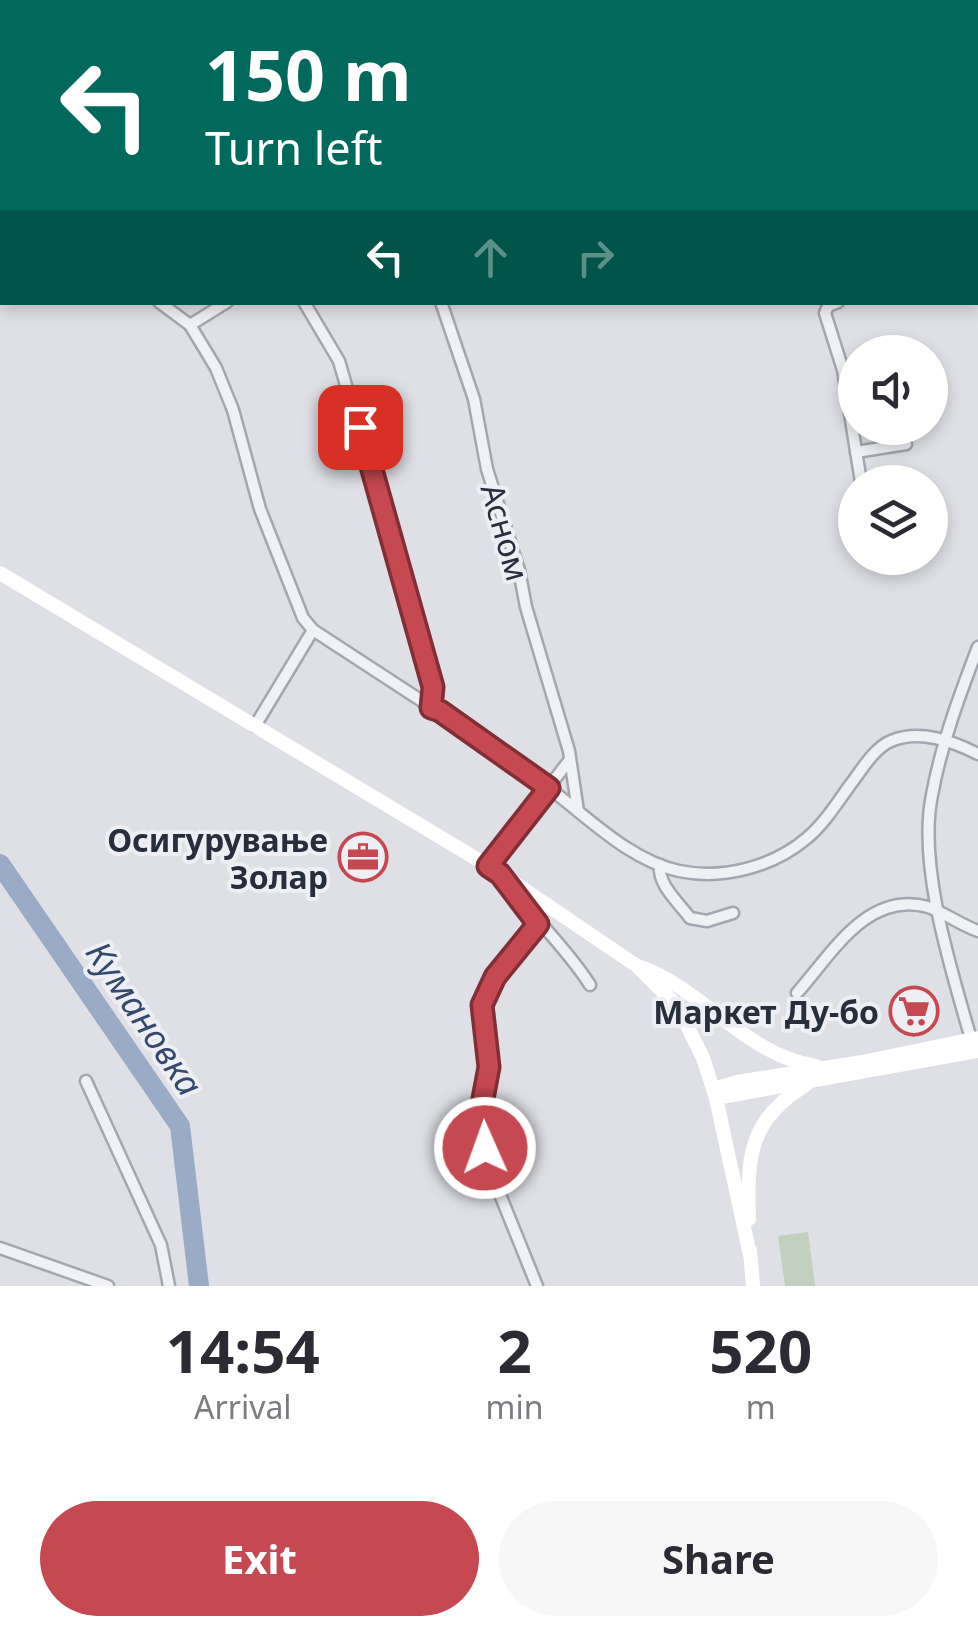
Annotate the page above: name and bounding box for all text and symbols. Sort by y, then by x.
text: 150 m [205,26,412,122]
icon: left [40,40,170,170]
text: Turn left [205,117,382,178]
icon: left [358,230,413,285]
icon: ahead [463,230,518,285]
icon: right [568,230,623,285]
map controls [838,335,948,575]
button: sound [838,335,948,445]
pin [318,385,403,470]
icon: arrive [333,400,388,455]
button: layers [838,465,948,575]
street label: Асном [472,478,540,586]
place label: Осигурување Золар [107,818,328,898]
office icon: Осигурување Золар [337,831,389,883]
water label: Кумановка [76,932,214,1104]
supermarket icon: Маркет Ду-бо [888,985,940,1037]
place label: Маркет Ду-бо [653,990,879,1033]
position arrow [433,1096,537,1200]
text: 14:54 [166,1309,320,1391]
text: 2 [497,1309,532,1391]
text: 520 [709,1309,812,1391]
text: Arrival [194,1385,292,1428]
text: min [486,1385,544,1428]
text: m [746,1385,776,1428]
button: Exit [40,1501,479,1616]
button: Share [499,1501,938,1616]

